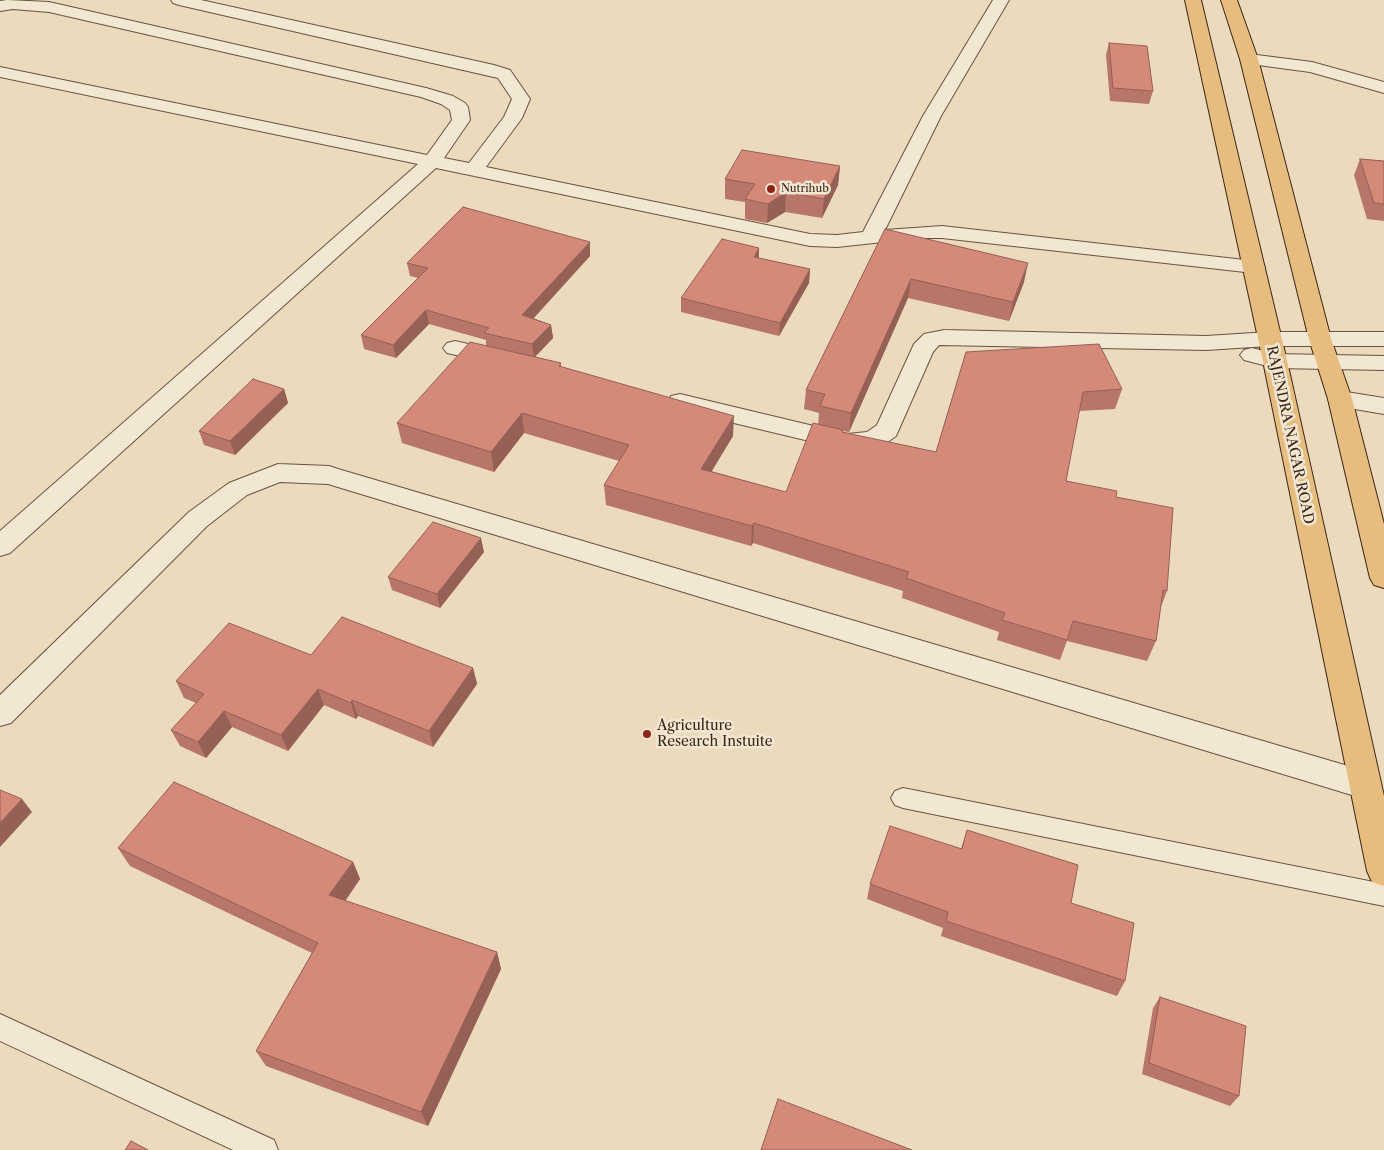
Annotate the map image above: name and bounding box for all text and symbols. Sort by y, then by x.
place label: Nutrihub [781,182,829,196]
marker: Nutrihub [765,183,777,195]
street label: RAJENDRA NAGAR ROAD [1263,344,1317,526]
place label: Agriculture Research Instuite [657,718,773,750]
marker: Agriculture Research Instuite [641,728,653,740]

